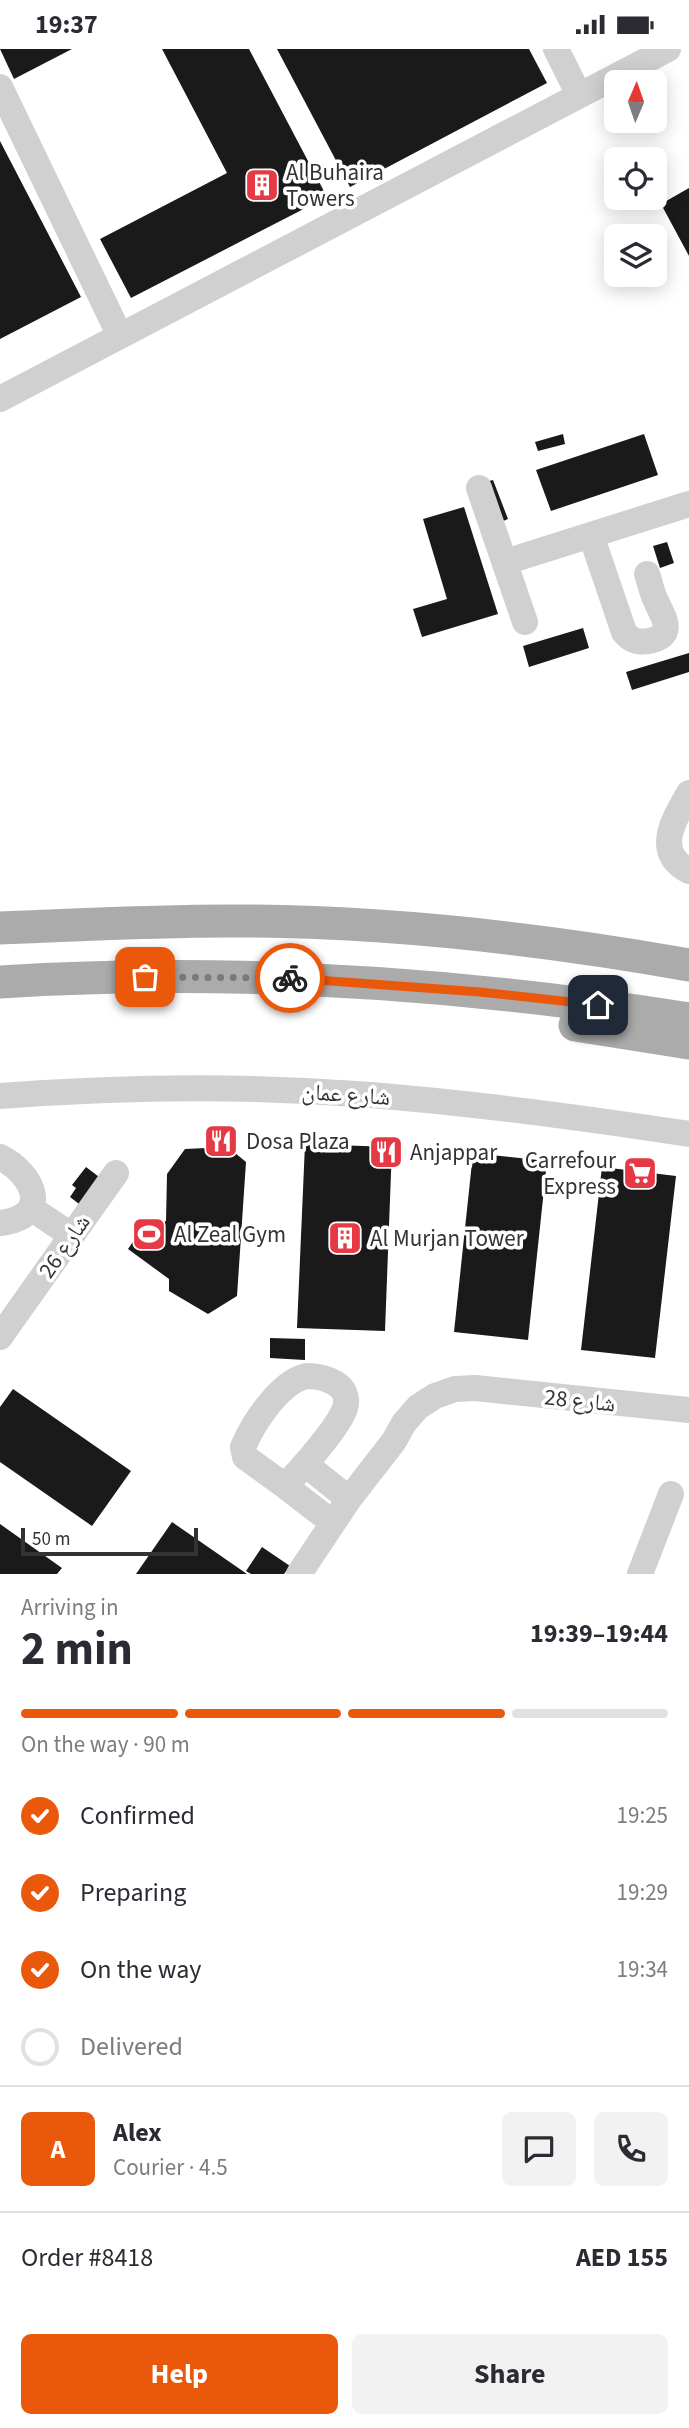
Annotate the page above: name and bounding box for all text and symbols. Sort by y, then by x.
text: 19:37 [35,6,98,43]
north arrow [604,70,667,133]
map controls [604,70,667,287]
button: locate [604,147,667,210]
place label: Al Buhaira Towers [286,156,384,215]
building icon: Al Buhaira Towers [243,166,281,204]
button: layers [604,224,667,287]
courier [255,943,325,1013]
pin [115,947,175,1007]
icon: bag [126,958,164,996]
icon: bike [271,959,309,997]
pin [568,975,628,1035]
icon: home [579,986,617,1024]
street label: شارع عمان [301,1075,391,1114]
restaurant icon: Dosa Plaza [202,1122,240,1160]
place label: Dosa Plaza [246,1125,350,1158]
restaurant icon: Anjappar [367,1133,405,1171]
place label: Anjappar [410,1136,498,1169]
place label: Carrefour Express [525,1144,617,1203]
supermarket icon: Carrefour Express [621,1154,659,1192]
street label: شارع 26 [30,1208,98,1285]
sports icon: Al Zeal Gym [130,1215,168,1253]
place label: Al Zeal Gym [174,1218,286,1251]
building icon: Al Murjan Tower [326,1219,364,1257]
place label: Al Murjan Tower [370,1222,525,1255]
street label: شارع 28 [543,1380,617,1421]
scale bar [21,1525,198,1557]
text: 50 m [32,1526,70,1553]
text: Arriving in [21,1591,119,1624]
text: 19:39–19:44 [530,1615,668,1652]
text: 2 min [21,1617,133,1682]
text: On the way · 90 m [21,1728,190,1761]
icon: check [21,1797,59,1835]
text: Confirmed [80,1797,195,1834]
text: 19:25 [617,1799,668,1832]
icon: check [21,1874,59,1912]
text: Preparing [80,1874,186,1911]
text: 19:29 [617,1876,668,1909]
icon: check [21,1951,59,1989]
text: On the way [80,1951,201,1988]
text: 19:34 [617,1953,668,1986]
text: Delivered [80,2028,183,2065]
button: chat [502,2112,576,2186]
button: phone [594,2112,668,2186]
text: Alex [113,2114,162,2151]
text: A [51,2131,65,2168]
text: Courier · 4.5 [113,2151,228,2184]
text: Order #8418 [21,2239,153,2276]
text: AED 155 [576,2239,668,2276]
button: Help [21,2334,338,2414]
button: Share [352,2334,668,2414]

